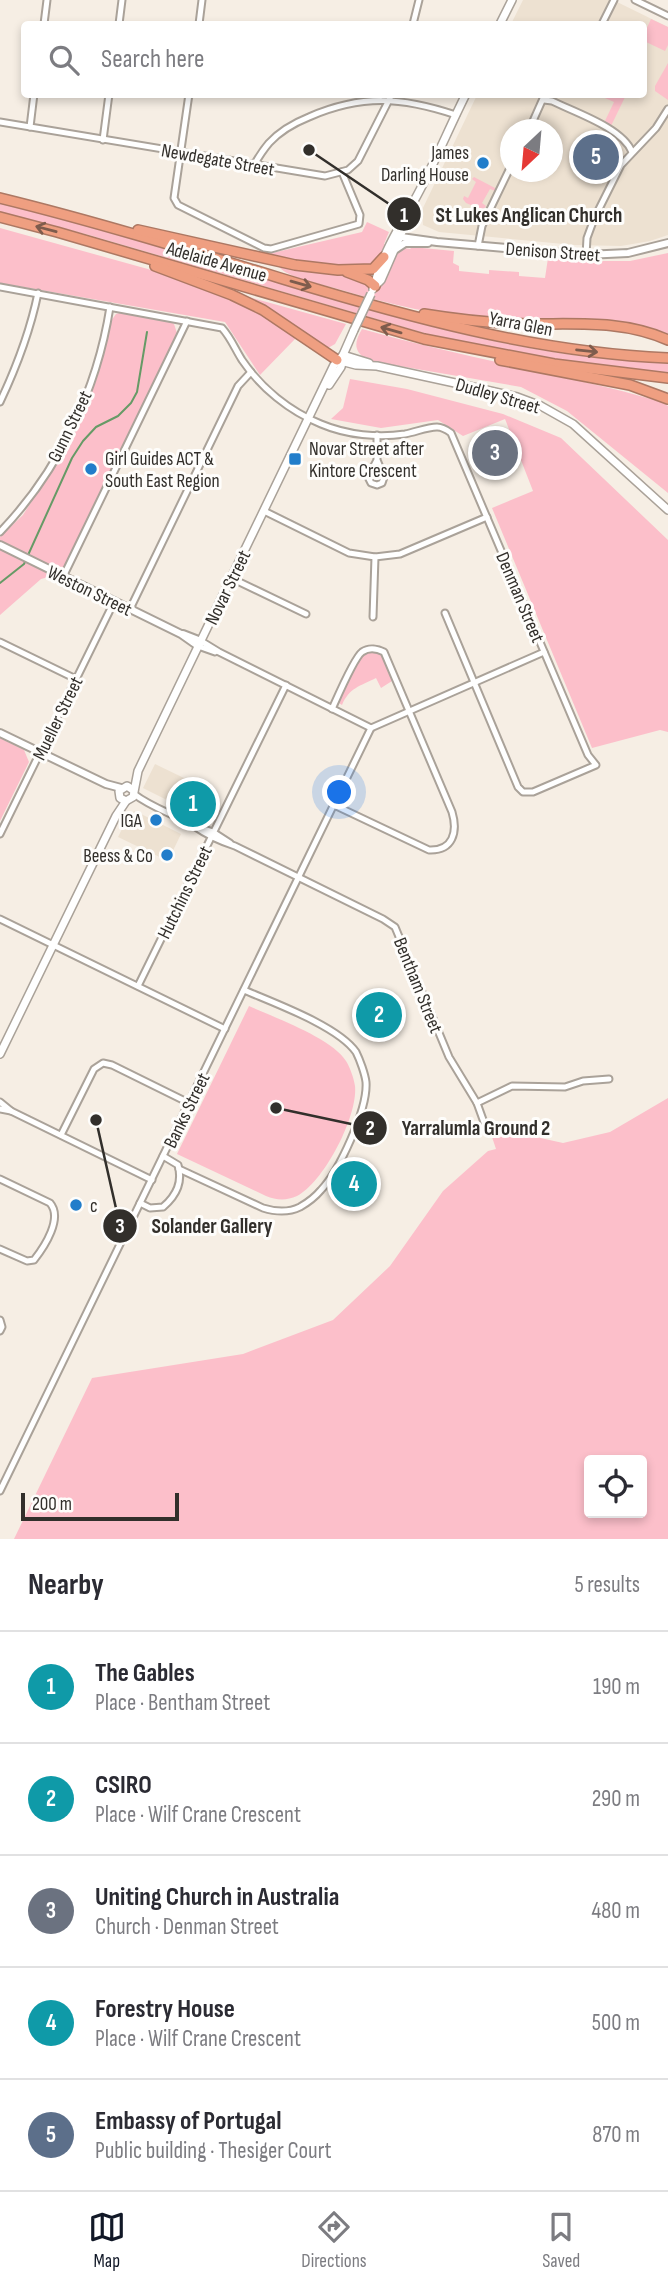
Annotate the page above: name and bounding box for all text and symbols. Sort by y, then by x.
search box [21,21,647,98]
icon: search [45,41,83,79]
text: Search here [101,44,204,75]
north arrow [500,119,563,182]
pin: 5 [573,131,619,183]
street label: Newdegate Street [159,139,276,182]
place label: James Darling House [381,142,469,187]
marker: James Darling House [475,155,491,171]
callout: St Lukes Anglican Church [387,193,636,235]
text: 1 [400,203,408,228]
text: St Lukes Anglican Church [436,203,622,228]
one-way arrow [35,222,58,235]
street label: Adelaide Avenue [163,237,269,288]
street label: Denison Street [505,238,601,267]
one-way arrow [290,279,312,292]
street label: Yarra Glen [487,307,554,342]
one-way arrow [380,323,402,336]
one-way arrow [575,345,598,358]
street label: Dudley Street [453,373,543,420]
street label: Gunn Street [43,387,98,466]
pin: 3 [472,427,518,479]
place label: Novar Street after Kintore Crescent [309,438,424,483]
place label: Girl Guides ACT & South East Region [105,448,220,493]
marker: Novar Street after Kintore Crescent [287,451,303,467]
marker: Girl Guides ACT & South East Region [83,461,99,477]
street label: Novar Street [200,546,256,629]
street label: Denman Street [490,549,549,646]
street label: Weston Street [43,561,136,622]
street label: Mueller Street [28,673,89,764]
your location [322,775,356,809]
pin: 1 [170,778,216,830]
place label: IGA [121,810,143,833]
marker: IGA [148,812,164,828]
street label: Hutchins Street [153,842,218,943]
place label: Beess & Co [83,845,153,868]
marker: Beess & Co [159,847,175,863]
street label: Bentham Street [388,934,447,1037]
pin: 2 [356,989,402,1041]
street label: Banks Street [159,1069,216,1152]
callout: Yarralumla Ground 2 [353,1107,565,1149]
text: 2 [365,1116,375,1141]
text: Yarralumla Ground 2 [402,1116,550,1141]
pin: 4 [331,1158,377,1210]
place label: c [90,1195,98,1218]
marker: c [68,1197,84,1213]
callout: Solander Gallery [103,1205,287,1247]
text: 3 [115,1214,125,1239]
text: Solander Gallery [151,1214,273,1239]
map controls [584,1455,647,1518]
button: locate [584,1455,647,1518]
scale bar [21,1490,178,1522]
text: 200 m [32,1493,72,1516]
text: Nearby [28,1567,104,1603]
text: 5 results [574,1571,640,1599]
text: The Gables [95,1658,195,1689]
text: 1 [46,1673,56,1701]
text: 190 m [593,1673,640,1701]
text: Place · Bentham Street [95,1689,270,1717]
text: CSIRO [95,1770,152,1801]
text: 2 [46,1785,56,1813]
text: 290 m [592,1785,640,1813]
text: Place · Wilf Crane Crescent [95,1801,301,1829]
text: Uniting Church in Australia [95,1882,339,1913]
text: 3 [46,1897,56,1925]
text: 480 m [592,1897,640,1925]
text: Church · Denman Street [95,1913,279,1941]
text: Forestry House [95,1994,235,2025]
text: 4 [46,2009,56,2037]
text: 500 m [592,2009,640,2037]
text: Place · Wilf Crane Crescent [95,2025,301,2053]
text: Embassy of Portugal [95,2106,281,2137]
text: 5 [46,2121,56,2149]
text: 870 m [592,2121,640,2149]
text: Public building · Thesiger Court [95,2137,332,2165]
tab: Map [88,2208,126,2273]
tab: Directions [301,2208,367,2273]
tab: Saved [542,2208,580,2273]

